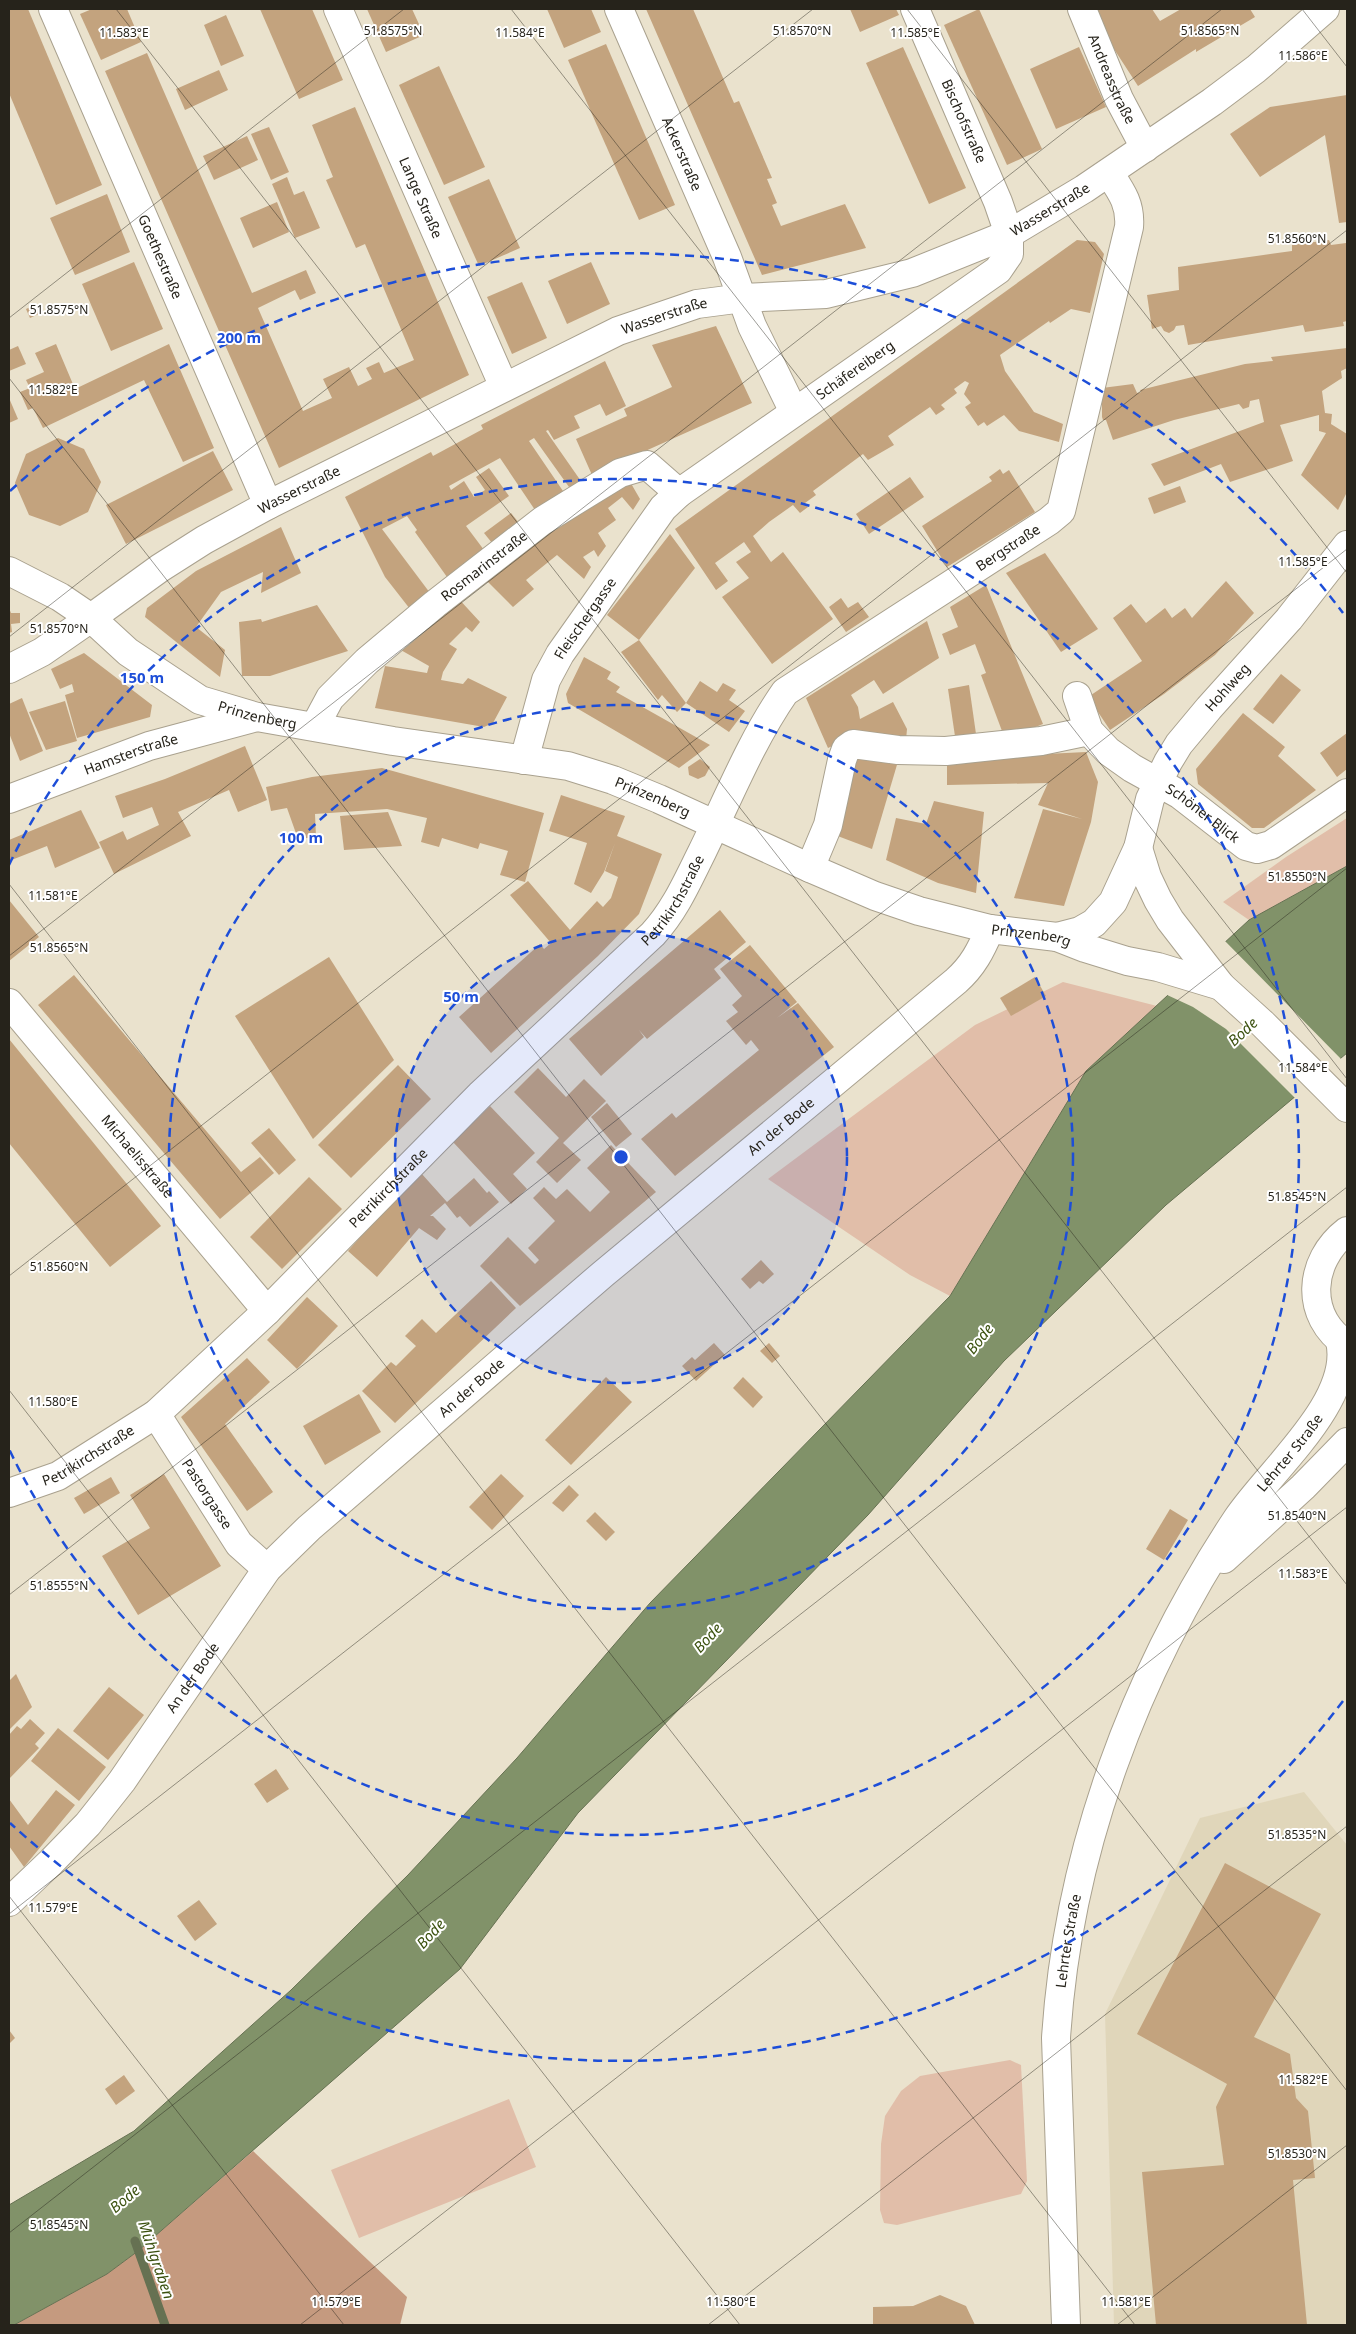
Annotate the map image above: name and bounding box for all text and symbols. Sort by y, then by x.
text: 51.8575°N [364,22,422,39]
text: 51.8570°N [773,22,831,39]
text: 51.8565°N [1181,22,1239,39]
text: 11.583°E [99,24,149,41]
text: 11.584°E [495,24,545,41]
text: 11.585°E [890,24,940,41]
street label: Andreasstraße [1084,31,1140,127]
text: 11.586°E [1278,47,1328,64]
street label: Bischofstraße [937,76,991,166]
street label: Ackerstraße [658,114,707,194]
street label: Lange Straße [395,154,447,241]
street label: Wasserstraße [1006,178,1093,240]
street label: Goethestraße [134,211,188,302]
text: 51.8560°N [1268,230,1326,247]
street label: Wasserstraße [619,293,708,338]
text: 51.8575°N [30,301,88,318]
text: 200 m [217,327,261,347]
street label: Schäfereiberg [812,335,898,403]
text: 11.582°E [28,381,78,398]
street label: Wasserstraße [254,461,343,518]
street label: Bergstraße [972,519,1044,575]
street label: Rosmarinstraße [437,526,531,605]
text: 11.585°E [1278,553,1328,570]
street label: Fleischergasse [549,573,620,662]
text: 51.8570°N [30,620,88,637]
street label: Hohlweg [1200,659,1254,715]
text: 150 m [120,667,164,687]
street label: Prinzenberg [216,696,298,733]
street label: Hamsterstraße [81,729,180,779]
street label: Prinzenberg [612,772,694,821]
street label: Schöner Blick [1163,779,1244,847]
text: 100 m [279,827,323,847]
street label: Petrikirchstraße [636,852,708,950]
text: 51.8550°N [1268,868,1326,885]
text: 11.581°E [28,887,78,904]
street label: Prinzenberg [990,919,1074,951]
text: 51.8565°N [30,939,88,956]
text: 50 m [443,986,479,1006]
water label: Bode [1223,1012,1262,1050]
text: 11.584°E [1278,1059,1328,1076]
street label: An der Bode [743,1093,818,1159]
street label: Michaelisstraße [97,1110,178,1202]
street label: Petrikirchstraße [344,1144,432,1232]
centre of rings [612,1148,630,1166]
text: 51.8545°N [1268,1188,1326,1205]
text: 51.8560°N [30,1258,88,1275]
water label: Bode [961,1319,998,1358]
street label: An der Bode [434,1353,508,1421]
text: 11.580°E [28,1393,78,1410]
street label: Lehrter Straße [1252,1410,1327,1495]
street label: Petrikirchstraße [39,1420,138,1490]
street label: Pastorgasse [178,1455,237,1533]
text: 51.8540°N [1268,1507,1326,1524]
text: 11.583°E [1278,1565,1328,1582]
text: 51.8555°N [30,1577,88,1594]
water label: Bode [688,1618,726,1656]
street label: An der Bode [161,1638,223,1716]
text: 51.8535°N [1268,1826,1326,1843]
street label: Lehrter Straße [1051,1892,1085,1989]
text: 11.579°E [28,1899,78,1916]
water label: Bode [411,1914,449,1952]
text: 11.582°E [1278,2071,1328,2088]
text: 51.8530°N [1268,2145,1326,2162]
water label: Bode [105,2179,144,2217]
text: 51.8545°N [30,2216,88,2233]
water label: Mühlgraben [134,2218,180,2302]
text: 11.579°E [311,2293,361,2310]
text: 11.580°E [706,2293,756,2310]
text: 11.581°E [1101,2293,1151,2310]

